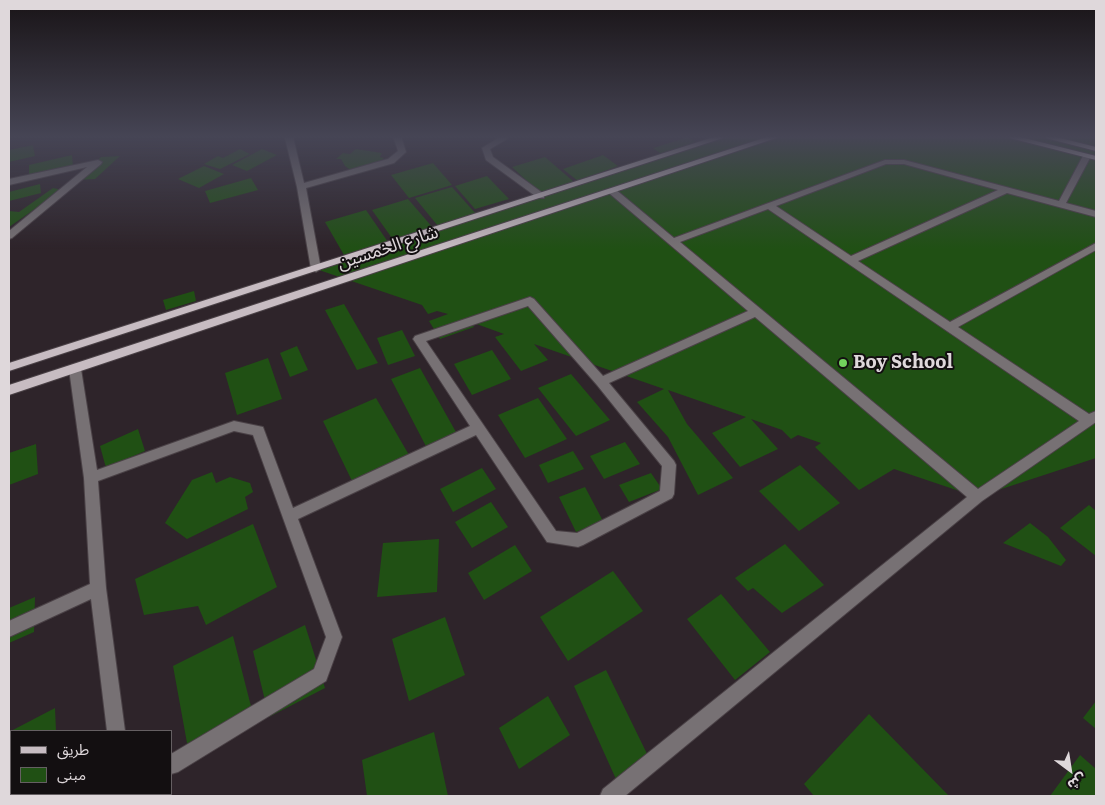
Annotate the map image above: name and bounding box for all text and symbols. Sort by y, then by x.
street label: شارع الخمسين [335,222,441,274]
place label: Boy School [853,352,953,374]
marker: Boy School [837,357,849,369]
legend [10,730,172,795]
text: طريق [57,737,89,760]
north arrow [1045,745,1095,795]
text: مبنى [57,762,86,785]
text: ش [1064,769,1091,796]

